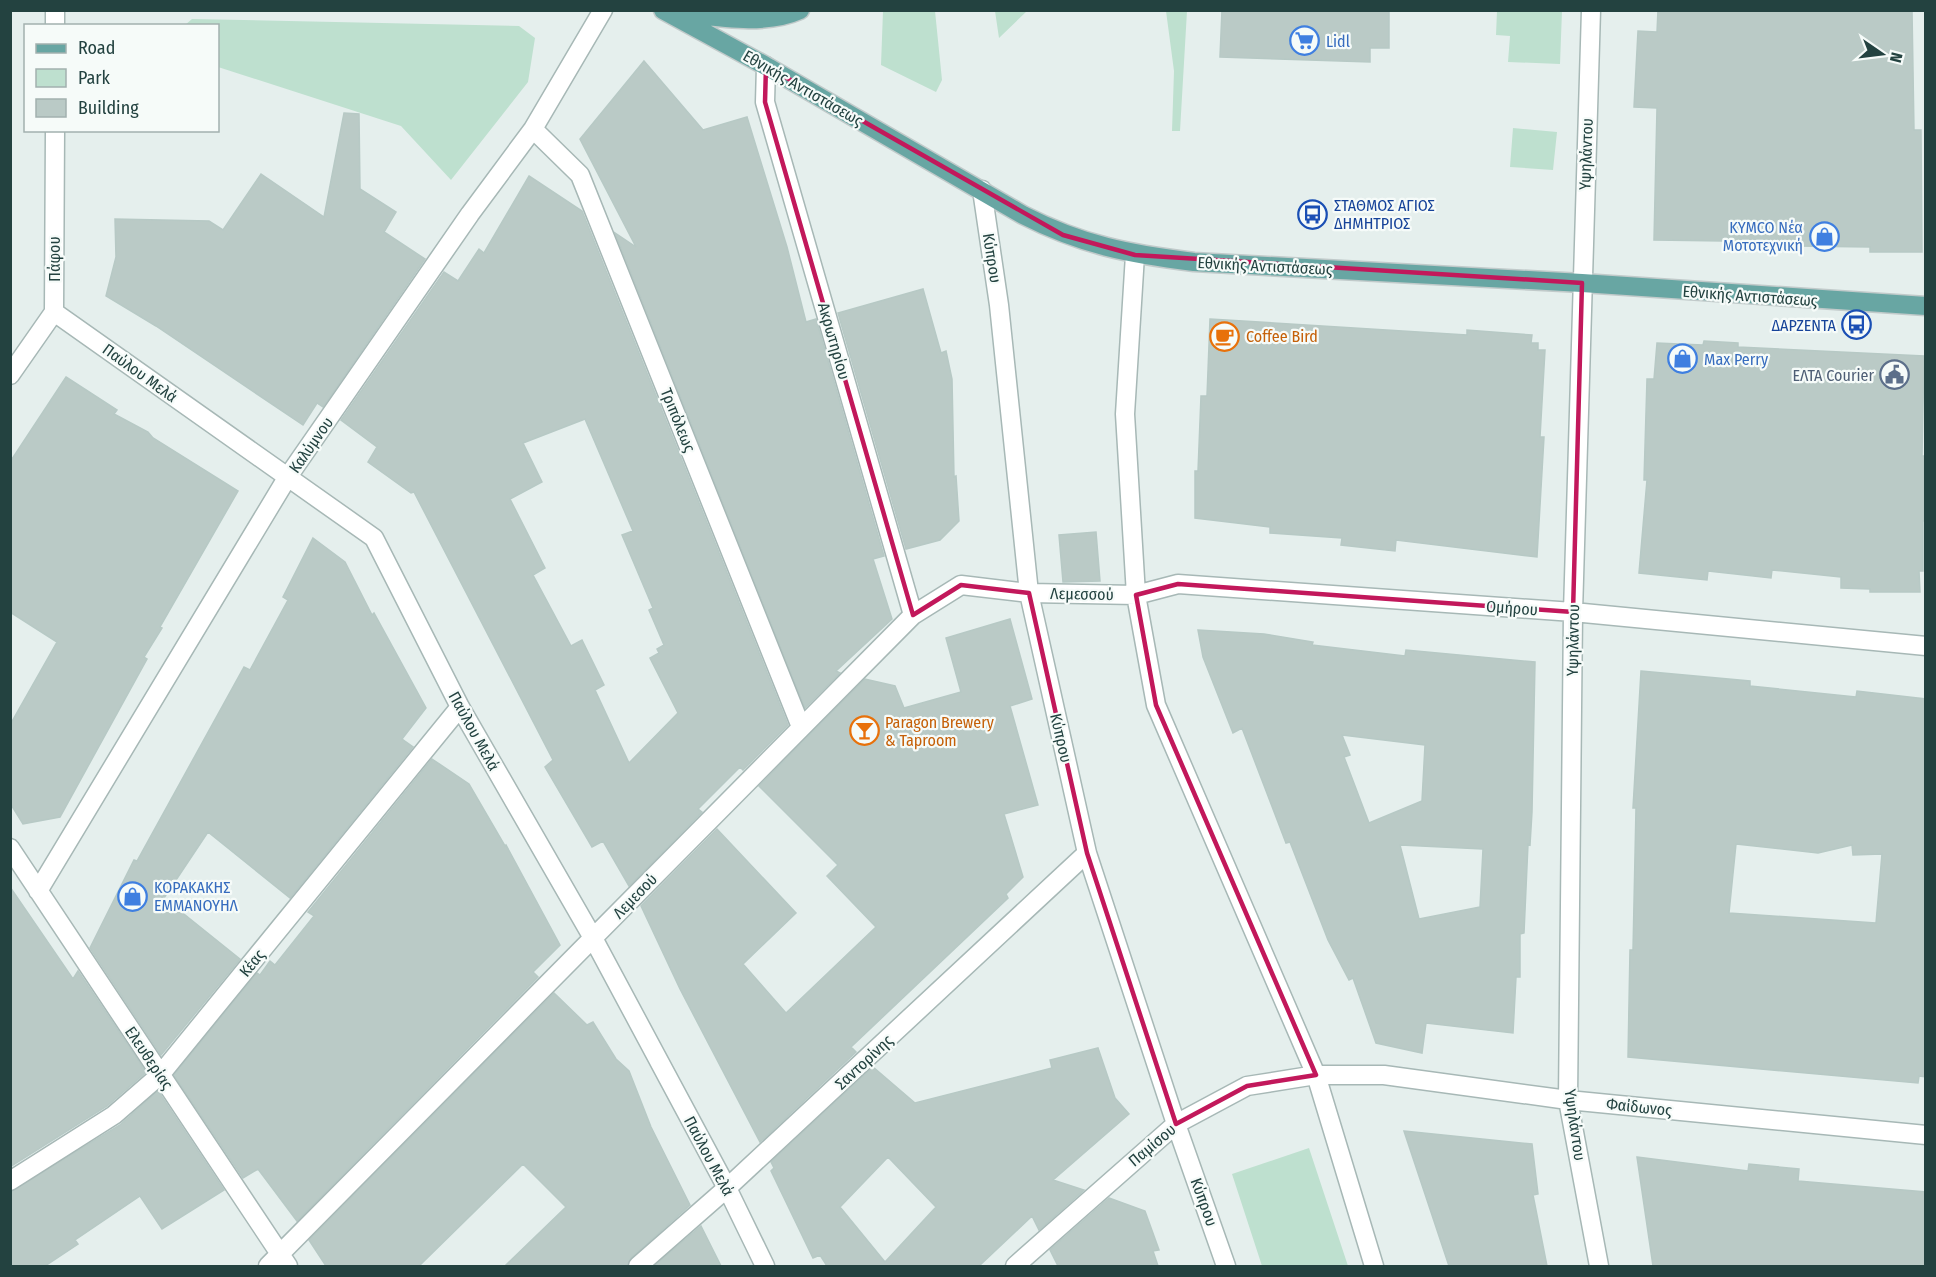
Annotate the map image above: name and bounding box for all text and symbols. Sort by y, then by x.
legend [24,24,219,132]
north arrow [1852,24,1912,84]
supermarket icon: Lidl [1289,25,1321,57]
place label: Lidl [1326,32,1350,51]
text: Road [78,37,115,59]
street label: Εθνικής Αντιστάσεως [740,46,866,130]
text: N [1886,51,1906,64]
text: Park [78,67,111,89]
text: Building [78,97,139,119]
street label: Υψηλάντου [1575,118,1597,190]
place label: ΣΤΑΘΜΟΣ ΑΓΙΟΣ ΔΗΜΗΤΡΙΟΣ [1334,196,1435,233]
bus stop icon: ΣΤΑΘΜΟΣ ΑΓΙΟΣ ΔΗΜΗΤΡΙΟΣ [1297,198,1329,230]
place label: KYMCO Νέα Μοτοτεχνική [1723,218,1803,255]
shop icon: KYMCO Νέα Μοτοτεχνική [1808,220,1840,252]
street label: Κύπρου [979,232,1005,284]
street label: Πάφου [45,236,64,282]
street label: Εθνικής Αντιστάσεως [1197,253,1333,279]
street label: Εθνικής Αντιστάσεως [1682,282,1818,310]
street label: Ακρωτηρίου [814,300,854,382]
bus stop icon: ΔΑΡΖΕΝΤΑ [1841,309,1873,341]
place label: ΔΑΡΖΕΝΤΑ [1771,316,1837,335]
cafe icon: Coffee Bird [1209,320,1241,352]
place label: Coffee Bird [1246,327,1318,346]
street label: Παύλου Μελά [99,340,181,406]
shop icon: Max Perry [1667,343,1699,375]
place label: Max Perry [1704,350,1769,369]
public building icon: ΕΛΤΑ Courier [1879,359,1911,391]
place label: ΕΛΤΑ Courier [1792,366,1874,385]
street label: Τριπόλεως [657,385,699,455]
street label: Καλύμνου [285,413,337,477]
street label: Λεμεσσού [1050,584,1114,604]
street label: Ομήρου [1485,597,1539,619]
street label: Υψηλάντου [1563,604,1583,676]
street label: Παύλου Μελά [444,688,504,774]
street label: Κύπρου [1046,711,1076,765]
place label: Paragon Brewery & Taproom [885,713,995,750]
bar icon: Paragon Brewery & Taproom [848,715,880,747]
street label: Λεμεσού [609,870,661,922]
place label: ΚΟΡΑΚΑΚΗΣ ΕΜΜΑΝΟΥΗΛ [154,878,239,915]
shop icon: ΚΟΡΑΚΑΚΗΣ ΕΜΜΑΝΟΥΗΛ [117,880,149,912]
street label: Κέας [235,945,269,981]
street label: Ελευθερίας [121,1023,177,1093]
street label: Σαντορίνης [831,1030,897,1093]
street label: Υψηλάντου [1561,1088,1589,1162]
street label: Φαίδωνος [1605,1094,1673,1120]
street label: Παύλου Μελά [680,1113,738,1199]
street label: Παμίσου [1124,1120,1180,1170]
street label: Κύπρου [1187,1175,1221,1229]

